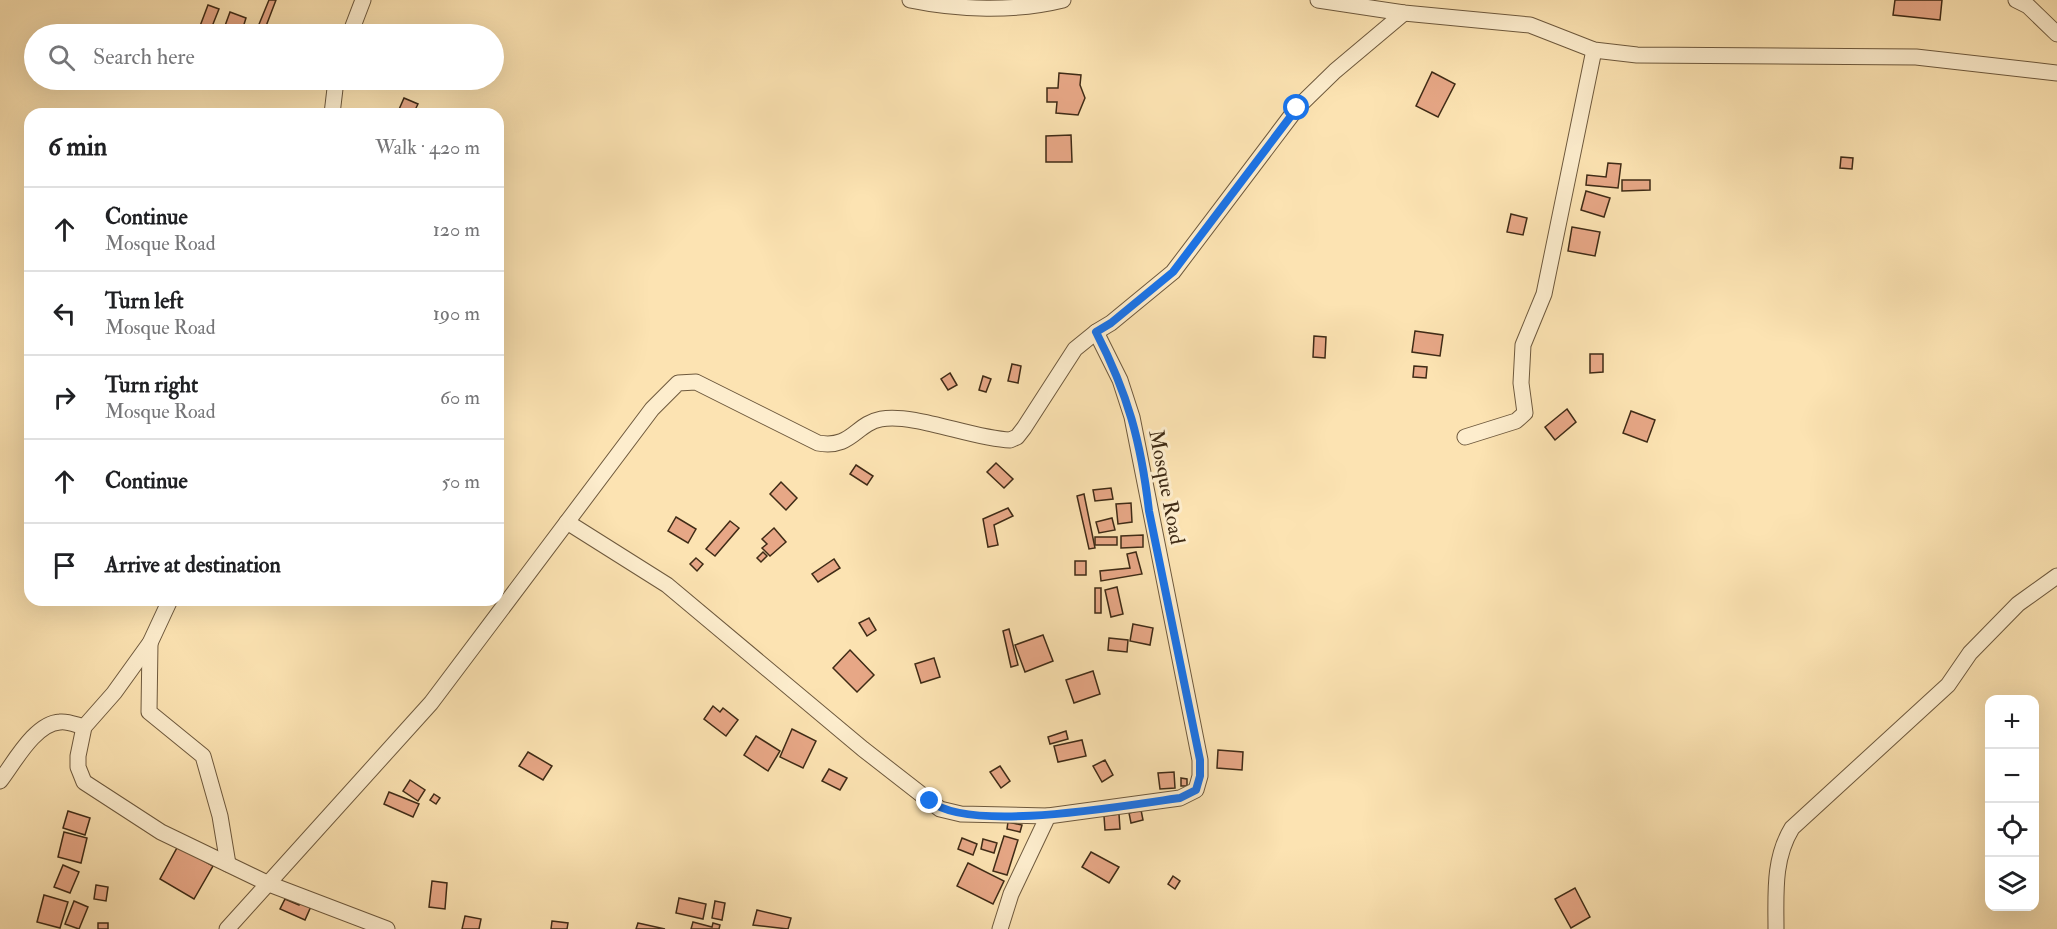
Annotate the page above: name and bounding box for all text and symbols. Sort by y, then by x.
search box [24,24,504,90]
icon: search [45,41,78,74]
text: Search here [93,43,195,71]
route start [1283,94,1309,120]
text: 6 min [48,131,107,163]
text: Walk · 420 m [375,135,480,160]
text: Continue [105,203,188,231]
icon: ahead [48,213,81,246]
text: 120 m [433,217,480,242]
text: Mosque Road [105,231,216,256]
text: Turn left [105,287,184,315]
icon: left [48,297,81,330]
text: 190 m [433,301,480,326]
text: Mosque Road [105,315,216,340]
text: Turn right [105,371,198,399]
icon: right [48,381,81,414]
text: 60 m [440,385,480,410]
text: Mosque Road [105,399,216,424]
street label: Mosque Road [1142,428,1191,547]
icon: ahead [48,465,81,498]
text: Continue [105,467,188,495]
text: 50 m [441,469,480,494]
icon: arrive [48,549,81,582]
text: Arrive at destination [105,551,281,579]
map controls [1985,695,2039,911]
button: + [1985,695,2039,749]
button: − [1985,749,2039,803]
route end [916,787,942,813]
button: locate [1985,803,2039,857]
button: layers [1985,857,2039,911]

